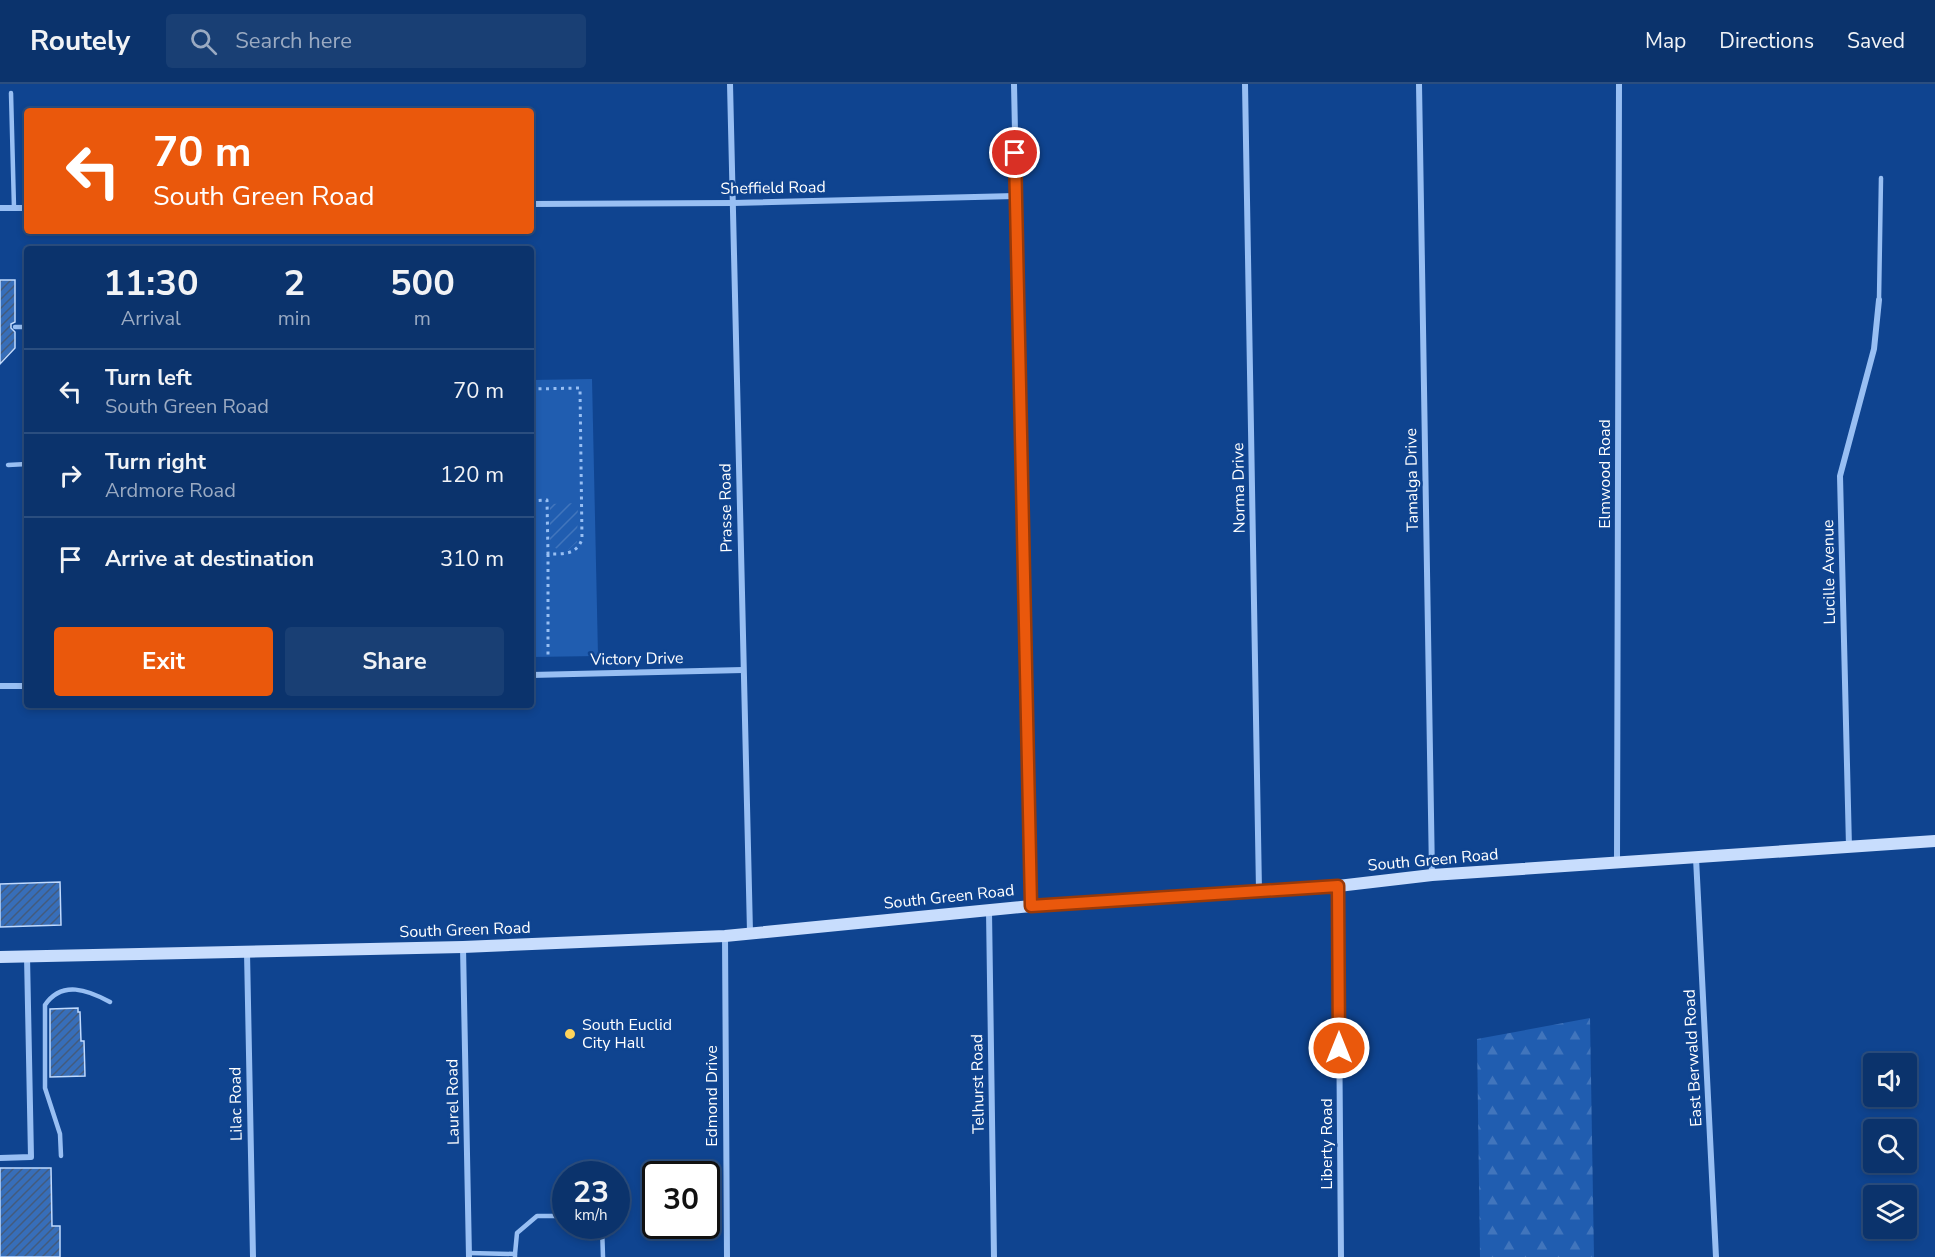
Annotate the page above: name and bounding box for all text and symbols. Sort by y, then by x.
search box [166,14,586,68]
text: Routely [30,22,130,60]
icon: search [187,25,220,58]
text: Search here [235,26,352,56]
text: Map [1645,27,1686,55]
text: Directions [1719,27,1814,55]
text: Saved [1847,27,1905,55]
text: 70 m [153,124,252,181]
pin [989,127,1040,178]
icon: left [54,132,132,210]
icon: arrive [998,136,1031,169]
street label: Sheffield Road [720,176,826,200]
text: South Green Road [153,178,374,215]
text: 11:30 [103,259,199,308]
text: 2 [283,259,305,308]
text: 500 [390,259,455,308]
text: Arrival [121,305,181,332]
text: min [278,305,311,332]
text: m [414,305,431,332]
text: Turn left [105,363,192,393]
icon: left [54,375,87,408]
text: 70 m [453,376,504,406]
text: South Green Road [105,393,269,420]
street label: Elmwood Road [1594,419,1616,529]
street label: Tamalga Drive [1400,428,1424,532]
street label: Norma Drive [1227,442,1251,534]
text: Turn right [105,447,206,477]
icon: right [54,459,87,492]
text: 120 m [440,460,504,490]
street label: Prasse Road [714,463,738,553]
text: Ardmore Road [105,477,236,504]
street label: Lucille Avenue [1817,519,1841,625]
icon: arrive [54,543,87,576]
text: Arrive at destination [105,544,314,574]
text: 310 m [440,544,504,574]
button: Exit [54,627,273,696]
button: Share [285,627,504,696]
street label: Victory Drive [589,647,684,671]
street label: South Green Road [1367,843,1499,877]
street label: South Green Road [883,879,1015,915]
street label: South Green Road [399,917,531,943]
street label: East Berwald Road [1678,989,1708,1127]
place label: South Euclid City Hall [582,1014,672,1054]
position arrow [1307,1016,1371,1080]
marker: South Euclid City Hall [563,1027,577,1041]
street label: Telhurst Road [966,1034,990,1134]
street label: Edmond Drive [701,1045,723,1147]
map controls [1863,1053,1917,1239]
button: sound [1863,1053,1917,1107]
street label: Laurel Road [441,1059,465,1145]
street label: Lilac Road [224,1067,248,1141]
street label: Liberty Road [1316,1098,1338,1190]
button: search [1863,1119,1917,1173]
speed limit sign: 30 [642,1161,720,1239]
text: 23 [573,1172,609,1213]
button: layers [1863,1185,1917,1239]
text: km/h [574,1205,608,1225]

